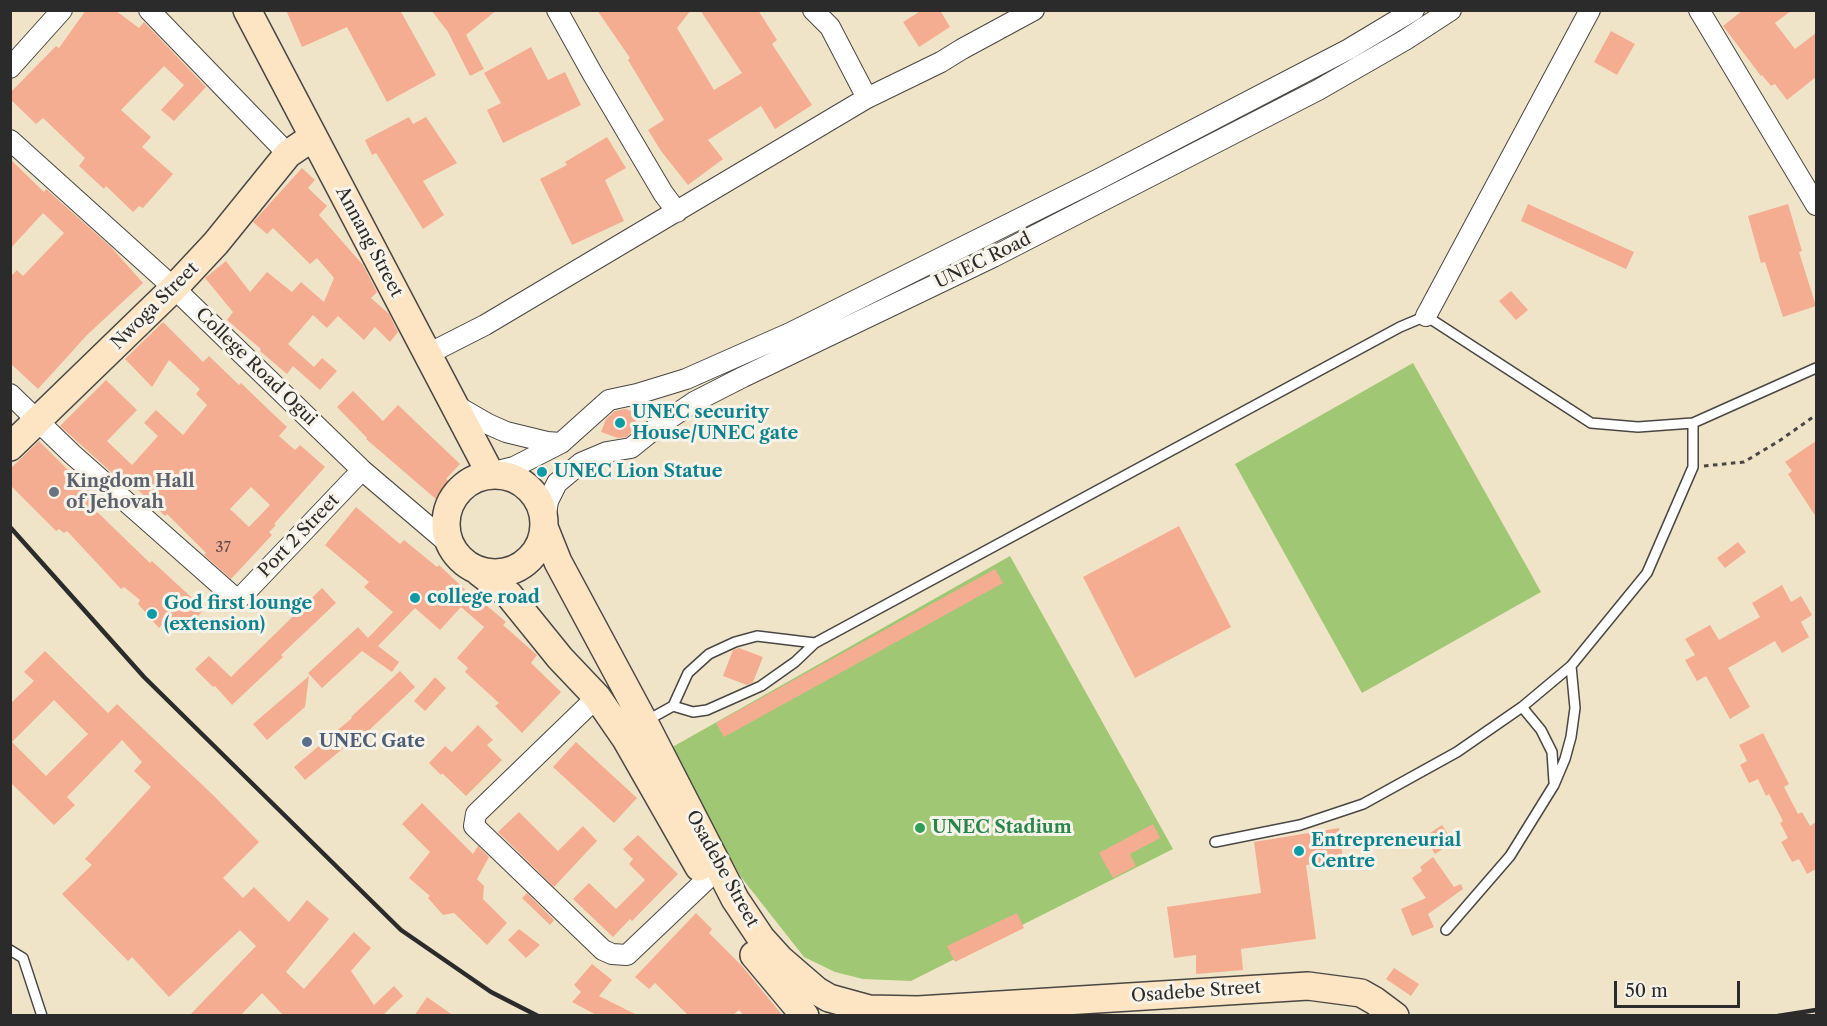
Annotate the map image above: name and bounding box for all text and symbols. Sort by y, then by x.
street label: Annang Street [331,183,407,301]
street label: UNEC Road [931,228,1035,294]
street label: Nwoga Street [107,258,203,354]
street label: College Road Ogui [191,304,321,430]
place label: UNEC security House/UNEC gate [632,402,798,444]
marker: UNEC security House/UNEC gate [613,416,627,430]
place label: UNEC Lion Statue [554,461,723,483]
marker: UNEC Lion Statue [535,465,549,479]
place label: Kingdom Hall of Jehovah [66,471,195,514]
marker: Kingdom Hall of Jehovah [47,485,61,499]
street label: Port 2 Street [254,490,344,582]
house number: 37 [215,539,231,557]
place label: college road [427,587,540,609]
marker: college road [408,591,422,605]
place label: God first lounge (extension) [164,593,312,636]
marker: God first lounge (extension) [145,607,159,621]
place label: UNEC Gate [319,731,425,753]
marker: UNEC Gate [300,735,314,749]
street label: Osadebe Street [681,807,763,931]
place label: UNEC Stadium [932,817,1072,839]
marker: UNEC Stadium [913,821,927,835]
place label: Entrepreneurial Centre [1311,830,1461,872]
marker: Entrepreneurial Centre [1292,844,1306,858]
scale bar [1617,969,1743,1007]
street label: Osadebe Street [1130,977,1262,1007]
text: 50 m [1625,980,1668,1002]

